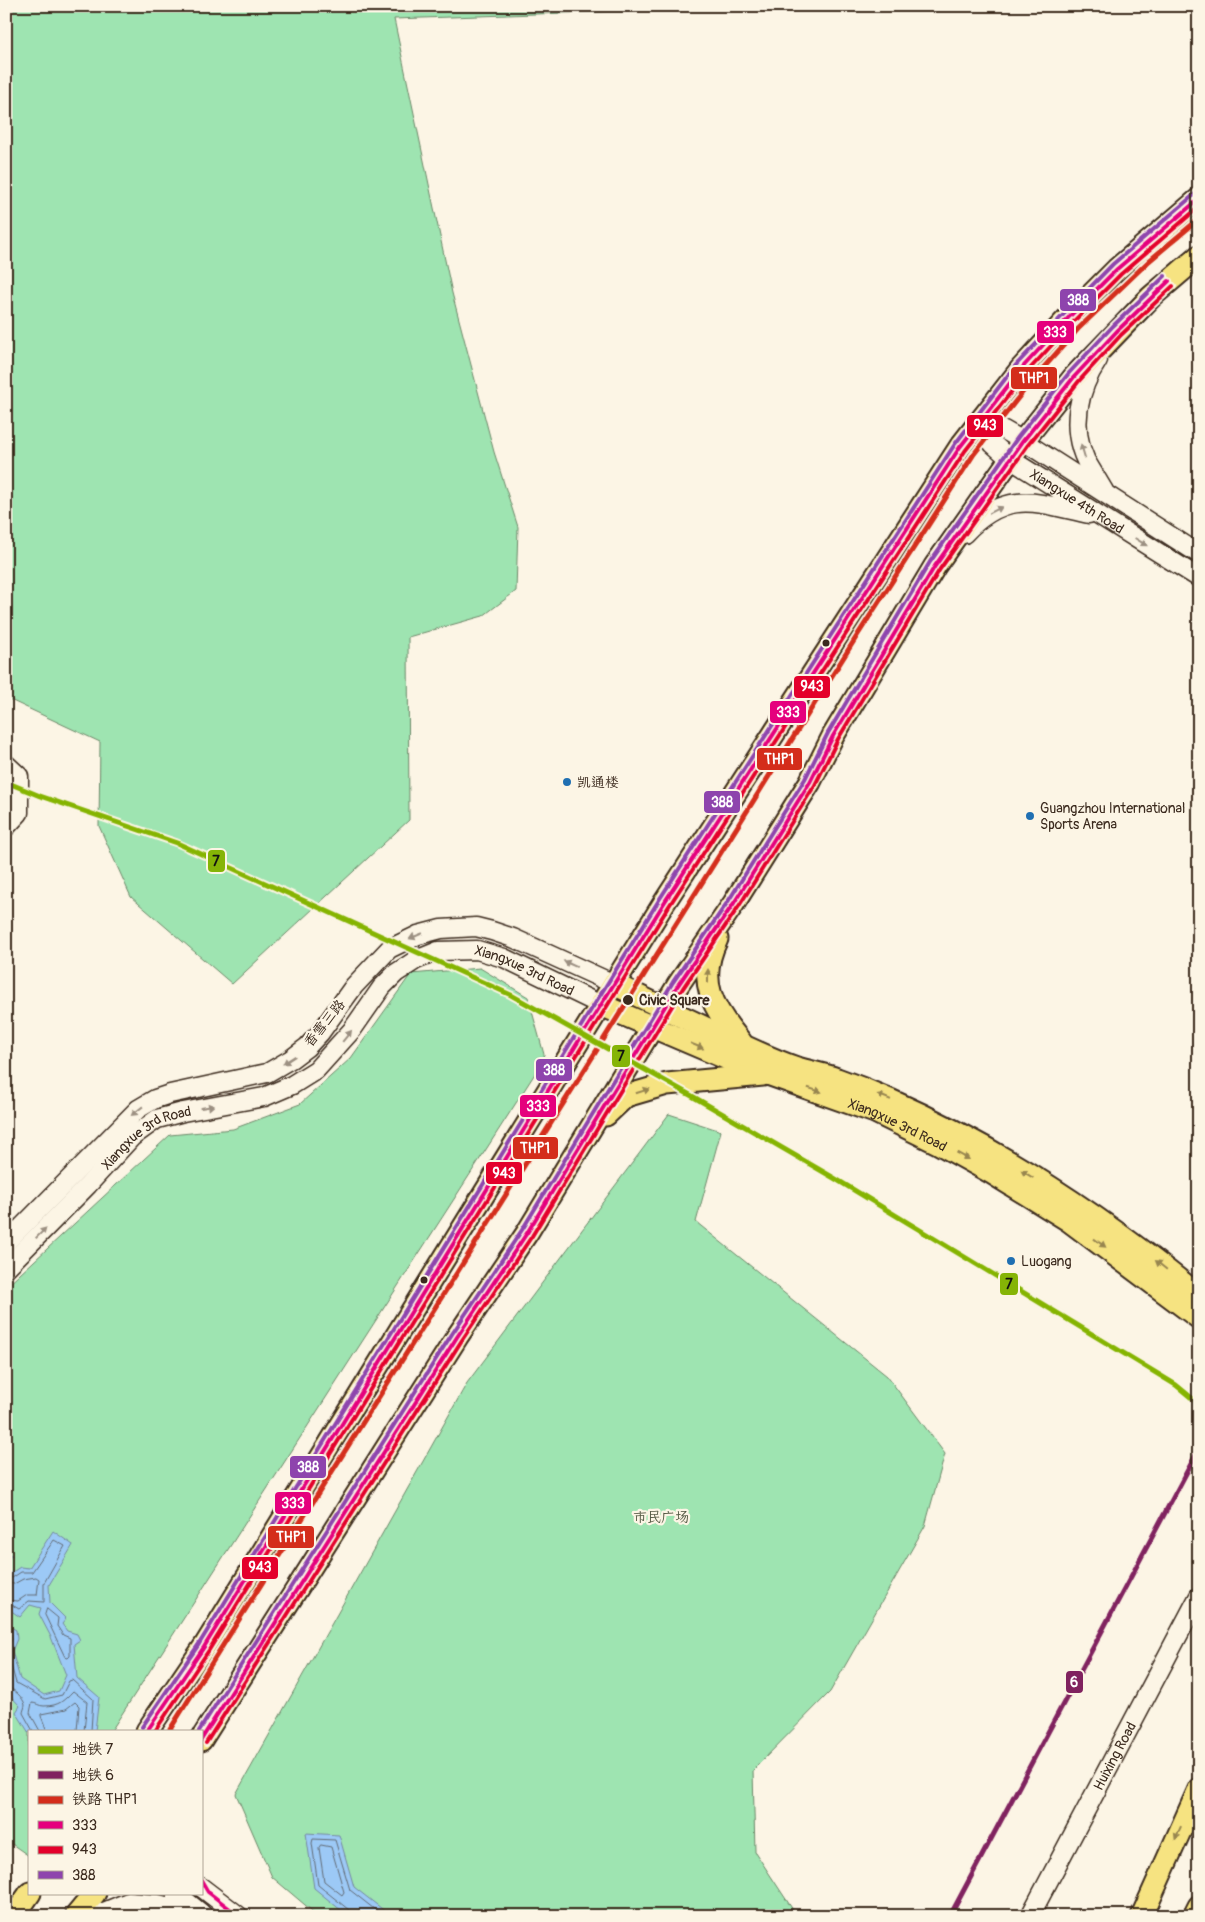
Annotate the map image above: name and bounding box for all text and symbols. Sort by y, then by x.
line badge: 388 [1059,288,1097,312]
text: 388 [1067,292,1089,309]
line badge: 333 [1036,320,1075,344]
text: 333 [1043,324,1067,341]
line badge: THP1 [1010,366,1058,390]
text: THP1 [1018,370,1049,387]
line badge: 943 [966,414,1004,438]
text: 943 [973,417,997,434]
one-way arrow [1079,443,1087,458]
street label: Xiangxue 4th Road [1027,466,1127,538]
one-way arrow [989,505,1004,514]
one-way arrow [1134,538,1147,547]
unlabelled marker [821,638,831,648]
line badge: 943 [793,675,831,699]
text: 943 [800,678,824,695]
line badge: 333 [769,700,807,724]
text: 333 [776,704,800,721]
line badge: THP1 [756,747,803,771]
text: THP1 [763,751,794,768]
place label: 凯通楼 [577,774,619,791]
marker: 凯通楼 [561,776,573,788]
line badge: 388 [703,790,741,814]
text: 388 [711,794,733,811]
place label: Guangzhou International Sports Arena [1040,800,1185,833]
marker: Guangzhou International Sports Arena [1024,810,1036,822]
line badge: 7 [207,849,226,873]
text: 7 [212,853,220,870]
one-way arrow [409,933,423,941]
street label: Xiangxue 3rd Road [473,942,577,1000]
one-way arrow [563,959,577,967]
one-way arrow [704,967,712,983]
place label: Civic Square [639,992,710,1009]
marker: Civic Square [621,993,635,1007]
street label: 香雪三路 [300,996,349,1050]
one-way arrow [341,1030,352,1043]
one-way arrow [690,1042,704,1050]
line badge: 7 [611,1044,631,1068]
text: 7 [617,1048,625,1065]
one-way arrow [282,1055,295,1064]
line badge: 388 [535,1058,573,1082]
text: 388 [543,1062,565,1079]
one-way arrow [635,1086,650,1094]
one-way arrow [807,1087,822,1094]
one-way arrow [876,1093,891,1101]
line badge: 333 [519,1094,557,1118]
street label: Xiangxue 3rd Road [846,1095,950,1155]
text: 333 [526,1098,550,1115]
street label: Xiangxue 3rd Road [98,1103,193,1174]
one-way arrow [200,1103,215,1111]
one-way arrow [130,1106,144,1116]
line badge: THP1 [512,1136,559,1160]
text: THP1 [519,1140,550,1157]
one-way arrow [956,1152,969,1161]
line badge: 943 [485,1161,523,1185]
text: 943 [492,1165,516,1182]
one-way arrow [1020,1169,1034,1178]
one-way arrow [34,1227,46,1239]
one-way arrow [1093,1238,1107,1248]
place label: Luogang [1021,1253,1072,1270]
marker: Luogang [1005,1255,1017,1267]
one-way arrow [1155,1260,1168,1271]
line badge: 7 [999,1272,1019,1296]
unlabelled marker [419,1275,429,1285]
text: 7 [1005,1276,1013,1293]
line badge: 388 [289,1455,327,1479]
text: 388 [297,1459,319,1476]
line badge: 333 [274,1491,312,1515]
text: 333 [281,1495,305,1512]
park label: 市民广场 [633,1509,689,1526]
line badge: THP1 [267,1525,315,1549]
text: THP1 [275,1529,306,1546]
line badge: 943 [241,1556,279,1580]
text: 943 [248,1559,272,1576]
line badge: 6 [1065,1670,1084,1694]
text: 6 [1070,1674,1078,1691]
street label: Huixing Road [1090,1719,1140,1793]
legend [28,1730,202,1894]
text: 地铁 7 [72,1740,113,1759]
text: 地铁 6 [72,1766,114,1785]
text: 铁路 THP1 [72,1790,137,1809]
text: 333 [72,1816,97,1835]
one-way arrow [1174,1826,1182,1840]
text: 943 [72,1840,97,1859]
text: 388 [72,1866,96,1885]

